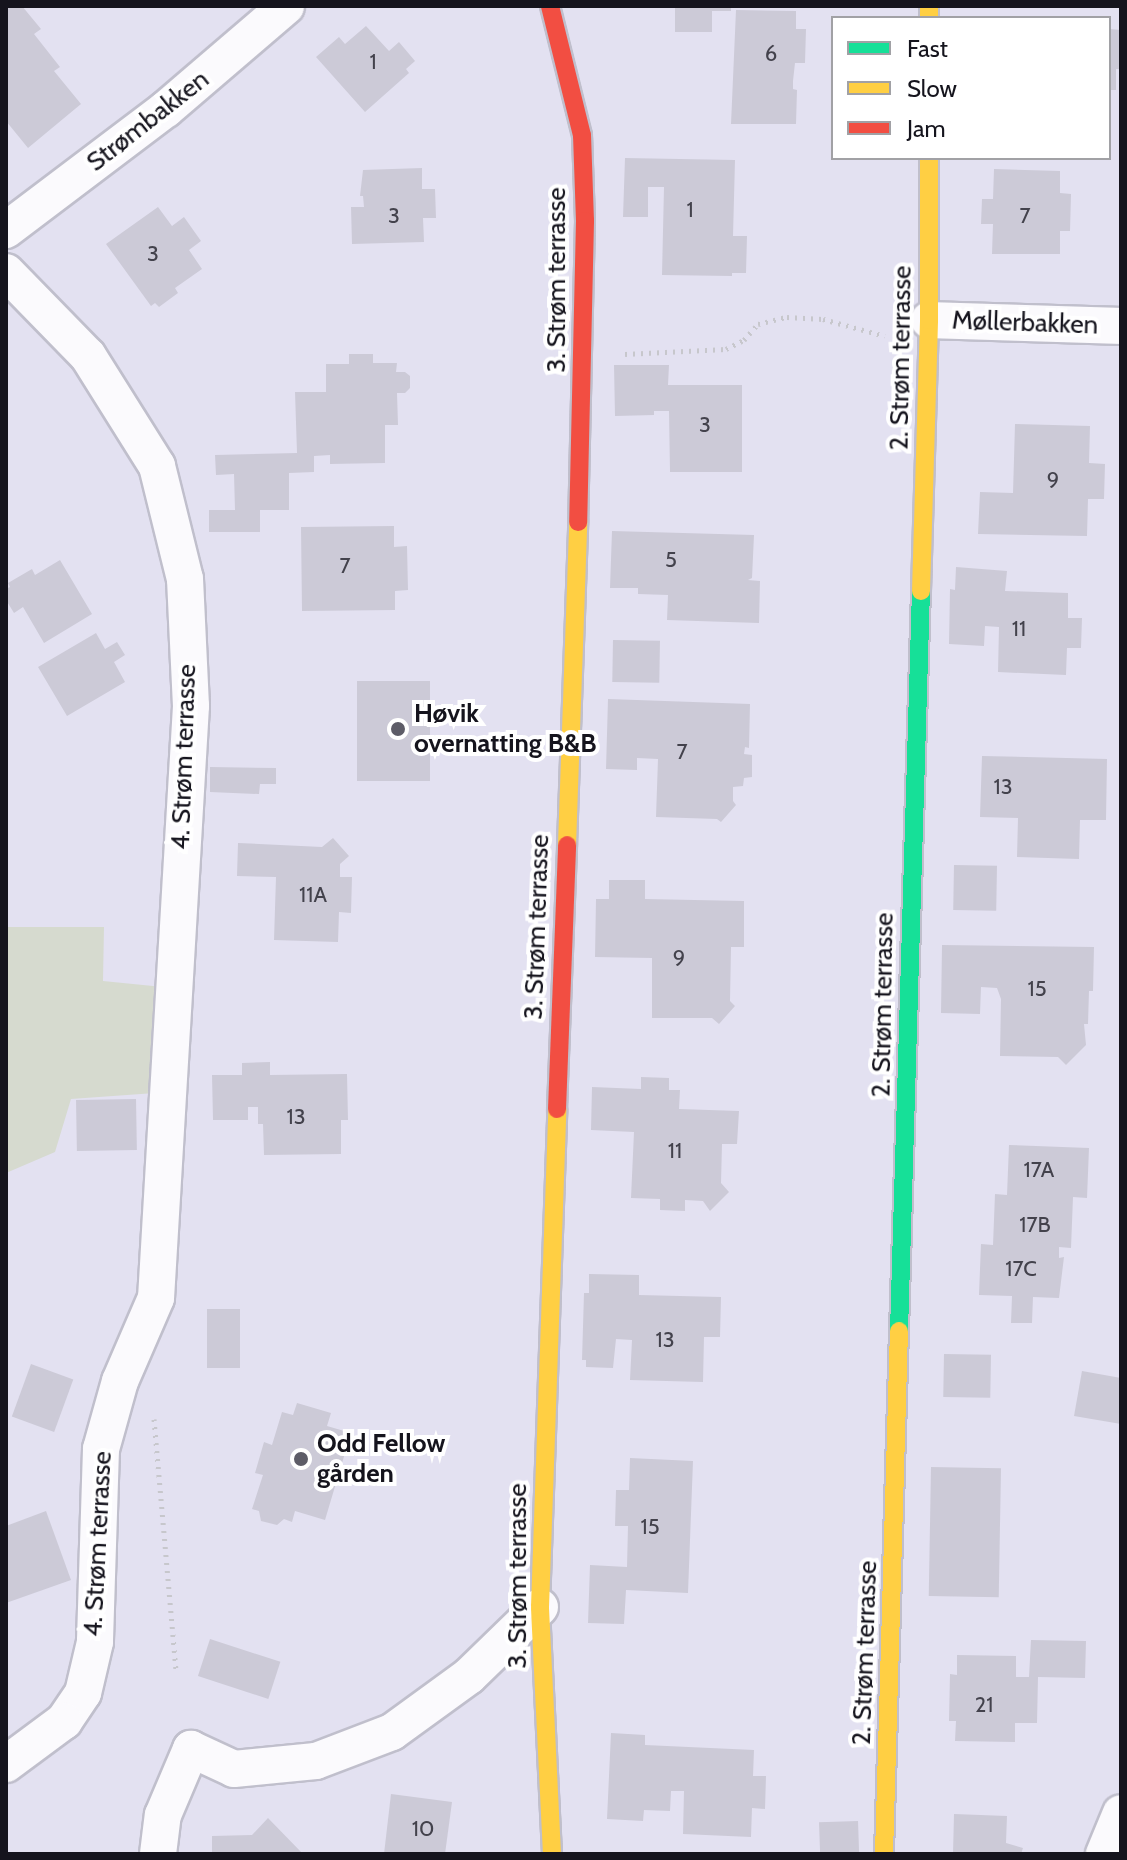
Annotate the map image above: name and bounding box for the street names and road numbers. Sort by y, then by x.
street label: Strømbakken [81,64,215,178]
street label: 3. Strøm terrasse [541,187,573,373]
street label: 2. Strøm terrasse [884,265,918,451]
street label: Møllerbakken [951,305,1099,341]
street label: 4. Strøm terrasse [165,664,203,850]
street label: 3. Strøm terrasse [518,834,556,1020]
street label: 2. Strøm terrasse [866,912,900,1098]
street label: 4. Strøm terrasse [78,1450,118,1638]
street label: 3. Strøm terrasse [502,1483,534,1669]
street label: 2. Strøm terrasse [846,1560,884,1746]

